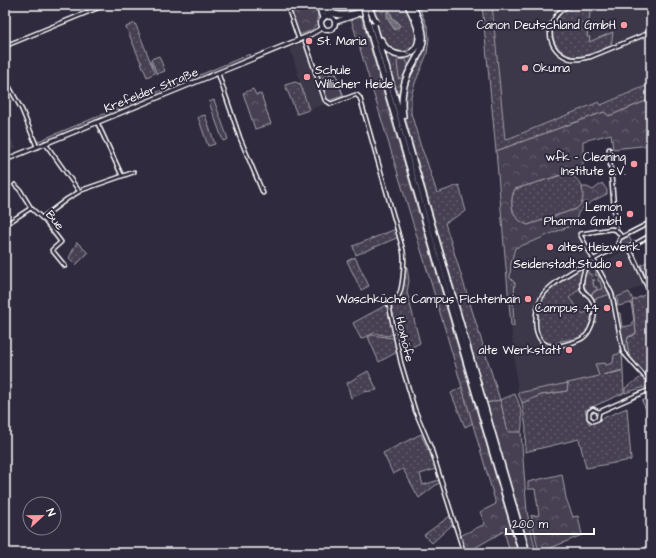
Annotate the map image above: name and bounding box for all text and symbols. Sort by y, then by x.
place label: Canon Deutschland GmbH [476,17,616,34]
marker: Canon Deutschland GmbH [619,20,629,30]
place label: St. Maria [317,33,367,50]
marker: St. Maria [304,36,314,46]
one-way arrow [406,47,413,54]
place label: Okuma [533,60,570,77]
place label: Schule Willicher Heide [315,62,394,93]
marker: Okuma [520,63,530,73]
street label: Krefelder Straße [102,64,201,117]
marker: Schule Willicher Heide [302,72,312,82]
place label: wfk - Cleaning Institute e.V. [545,149,626,180]
marker: wfk - Cleaning Institute e.V. [629,159,639,169]
place label: Lemon Pharma GmbH [544,199,622,230]
street label: Bue [41,207,68,234]
marker: Lemon Pharma GmbH [625,209,635,219]
place label: altes Heizwerk [558,239,640,256]
marker: altes Heizwerk [545,242,555,252]
place label: Seidenstadt.Studio [513,256,611,273]
marker: Seidenstadt.Studio [614,259,624,269]
place label: Waschküche Campus FIchtenhain [336,291,520,308]
marker: Waschküche Campus FIchtenhain [523,294,533,304]
place label: Campus 44 [535,300,599,317]
marker: Campus 44 [602,303,612,313]
street label: Hoxhöfe [391,315,418,364]
place label: alte Werkstatt [478,342,561,359]
marker: alte Werkstatt [564,345,574,355]
north arrow [22,496,62,536]
text: N [43,506,59,519]
scale bar [506,510,594,536]
text: 200 m [512,516,549,533]

